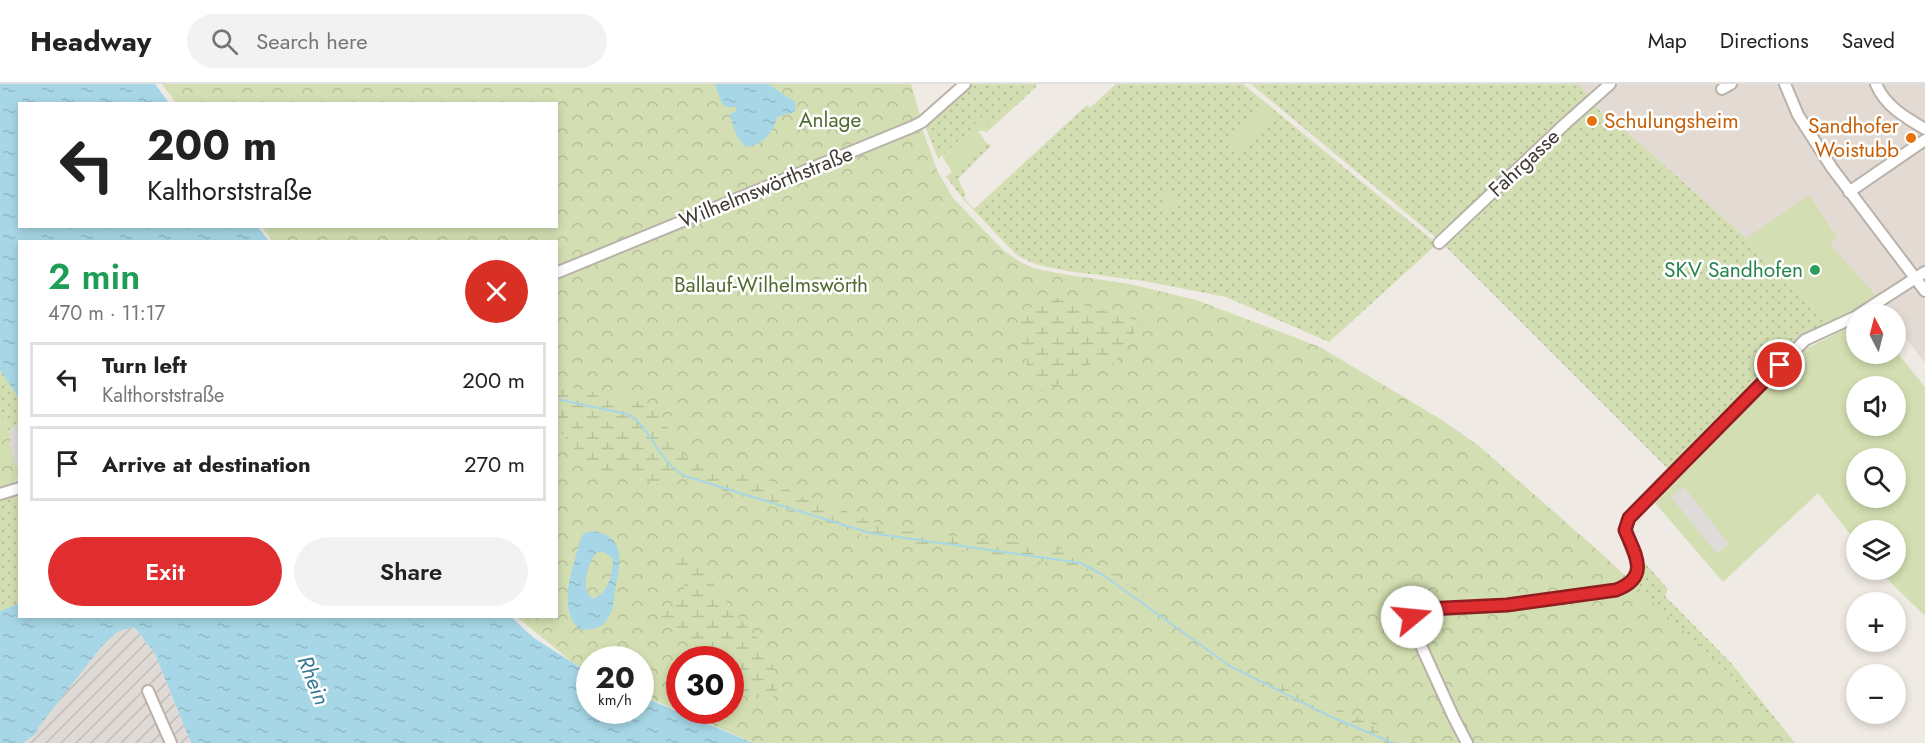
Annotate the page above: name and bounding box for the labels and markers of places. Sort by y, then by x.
place label: Schulungsheim [1604,106,1739,136]
place label: Sandhofer Woistubb [1808,111,1900,165]
marker: Schulungsheim [1585,114,1599,128]
marker: Sandhofer Woistubb [1904,131,1918,145]
place label: SKV Sandhofen [1664,255,1803,285]
marker: SKV Sandhofen [1808,263,1822,277]
pin [1754,339,1805,390]

